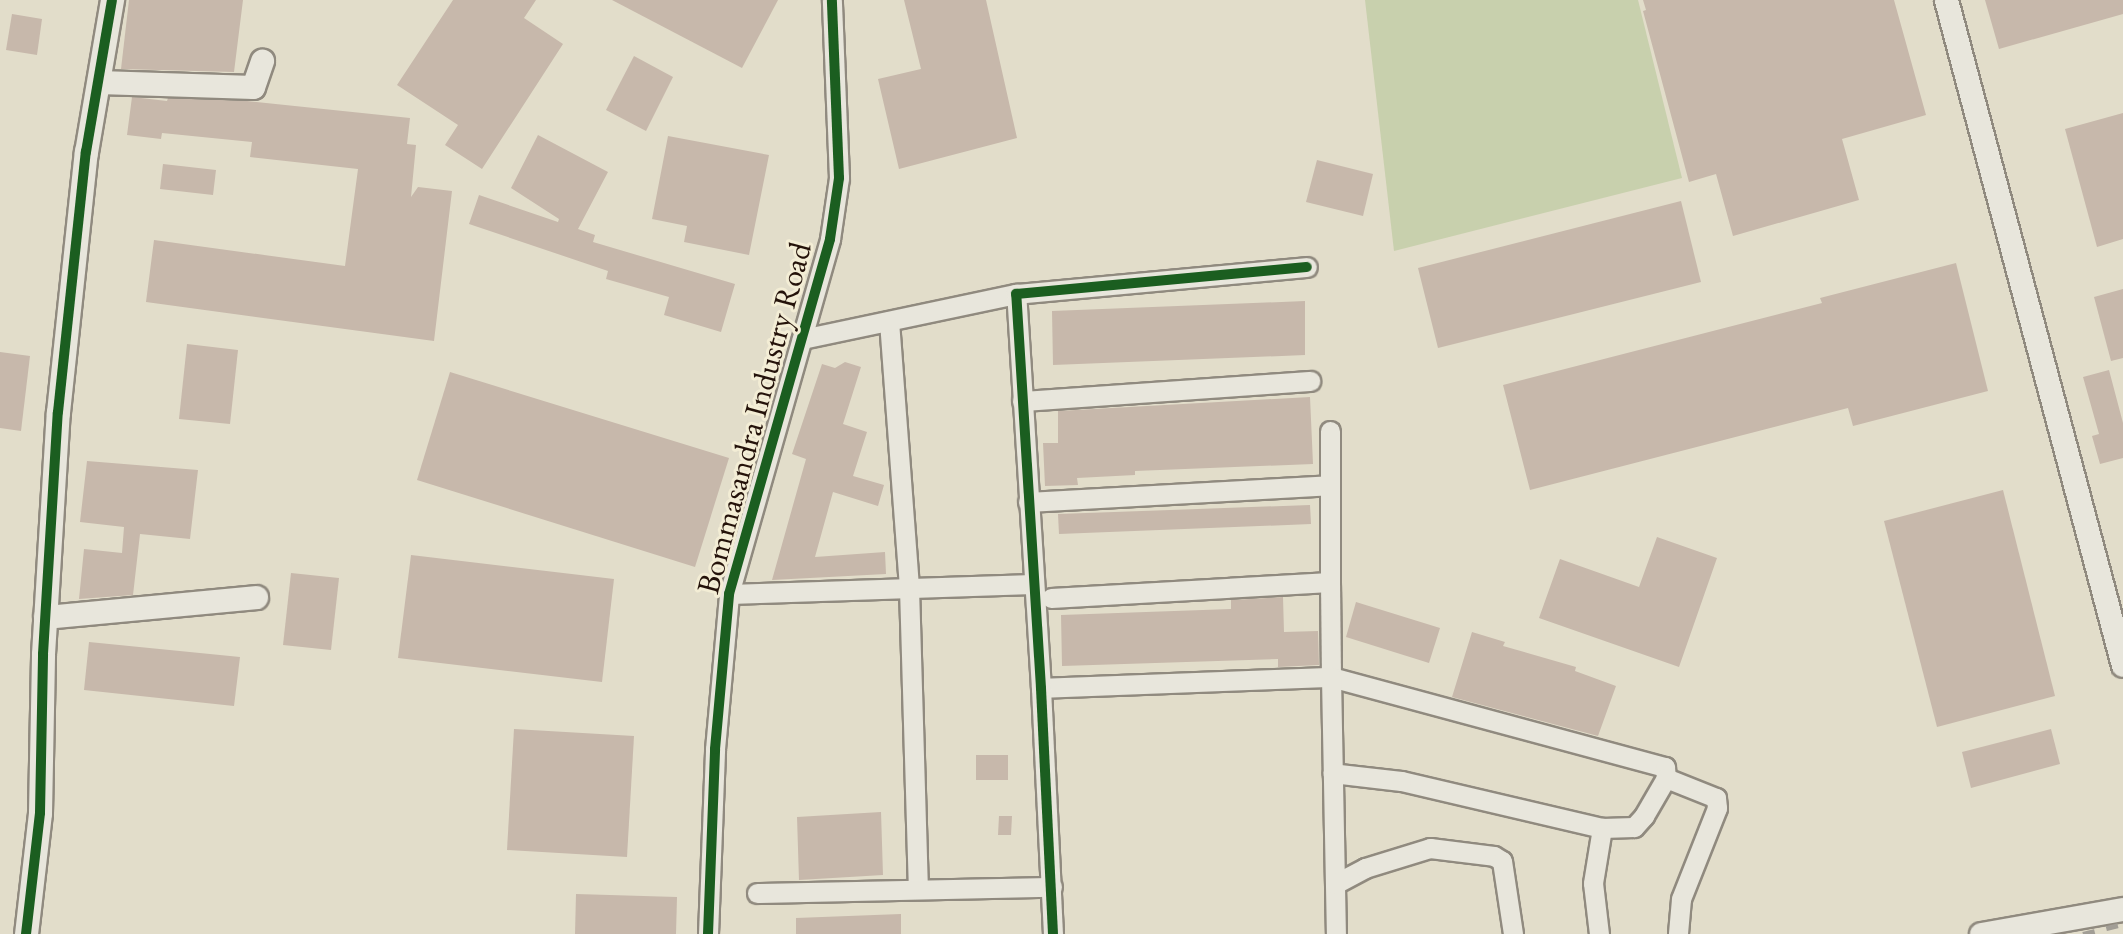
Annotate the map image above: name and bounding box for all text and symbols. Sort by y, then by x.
street label: Bommasandra Industry Road [689,238,819,598]

